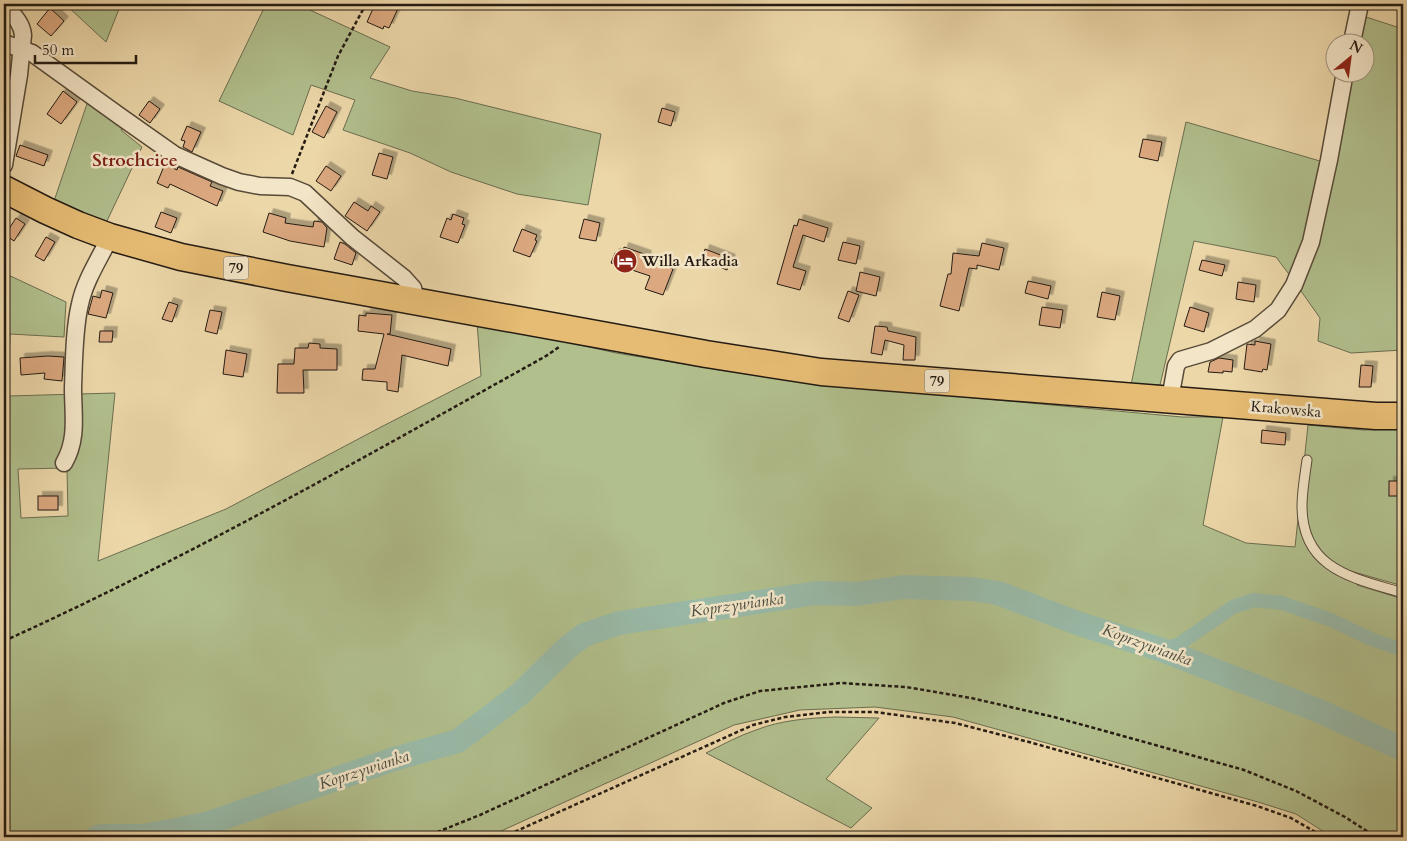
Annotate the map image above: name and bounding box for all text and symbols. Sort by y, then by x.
scale bar [35,32,136,64]
north arrow [1324,32,1374,82]
text: N [1346,36,1366,58]
text: 50 m [42,40,74,60]
district label: Strochcice [92,148,178,173]
hotel icon: Willa Arkadia [612,248,638,274]
place label: Willa Arkadia [641,251,739,271]
road number: 79 [224,256,248,280]
road number: 79 [924,370,950,392]
street label: Krakowska [1250,396,1323,422]
water label: Koprzywianka [689,588,785,622]
water label: Koprzywianka [1099,619,1195,671]
water label: Koprzywianka [316,745,412,795]

